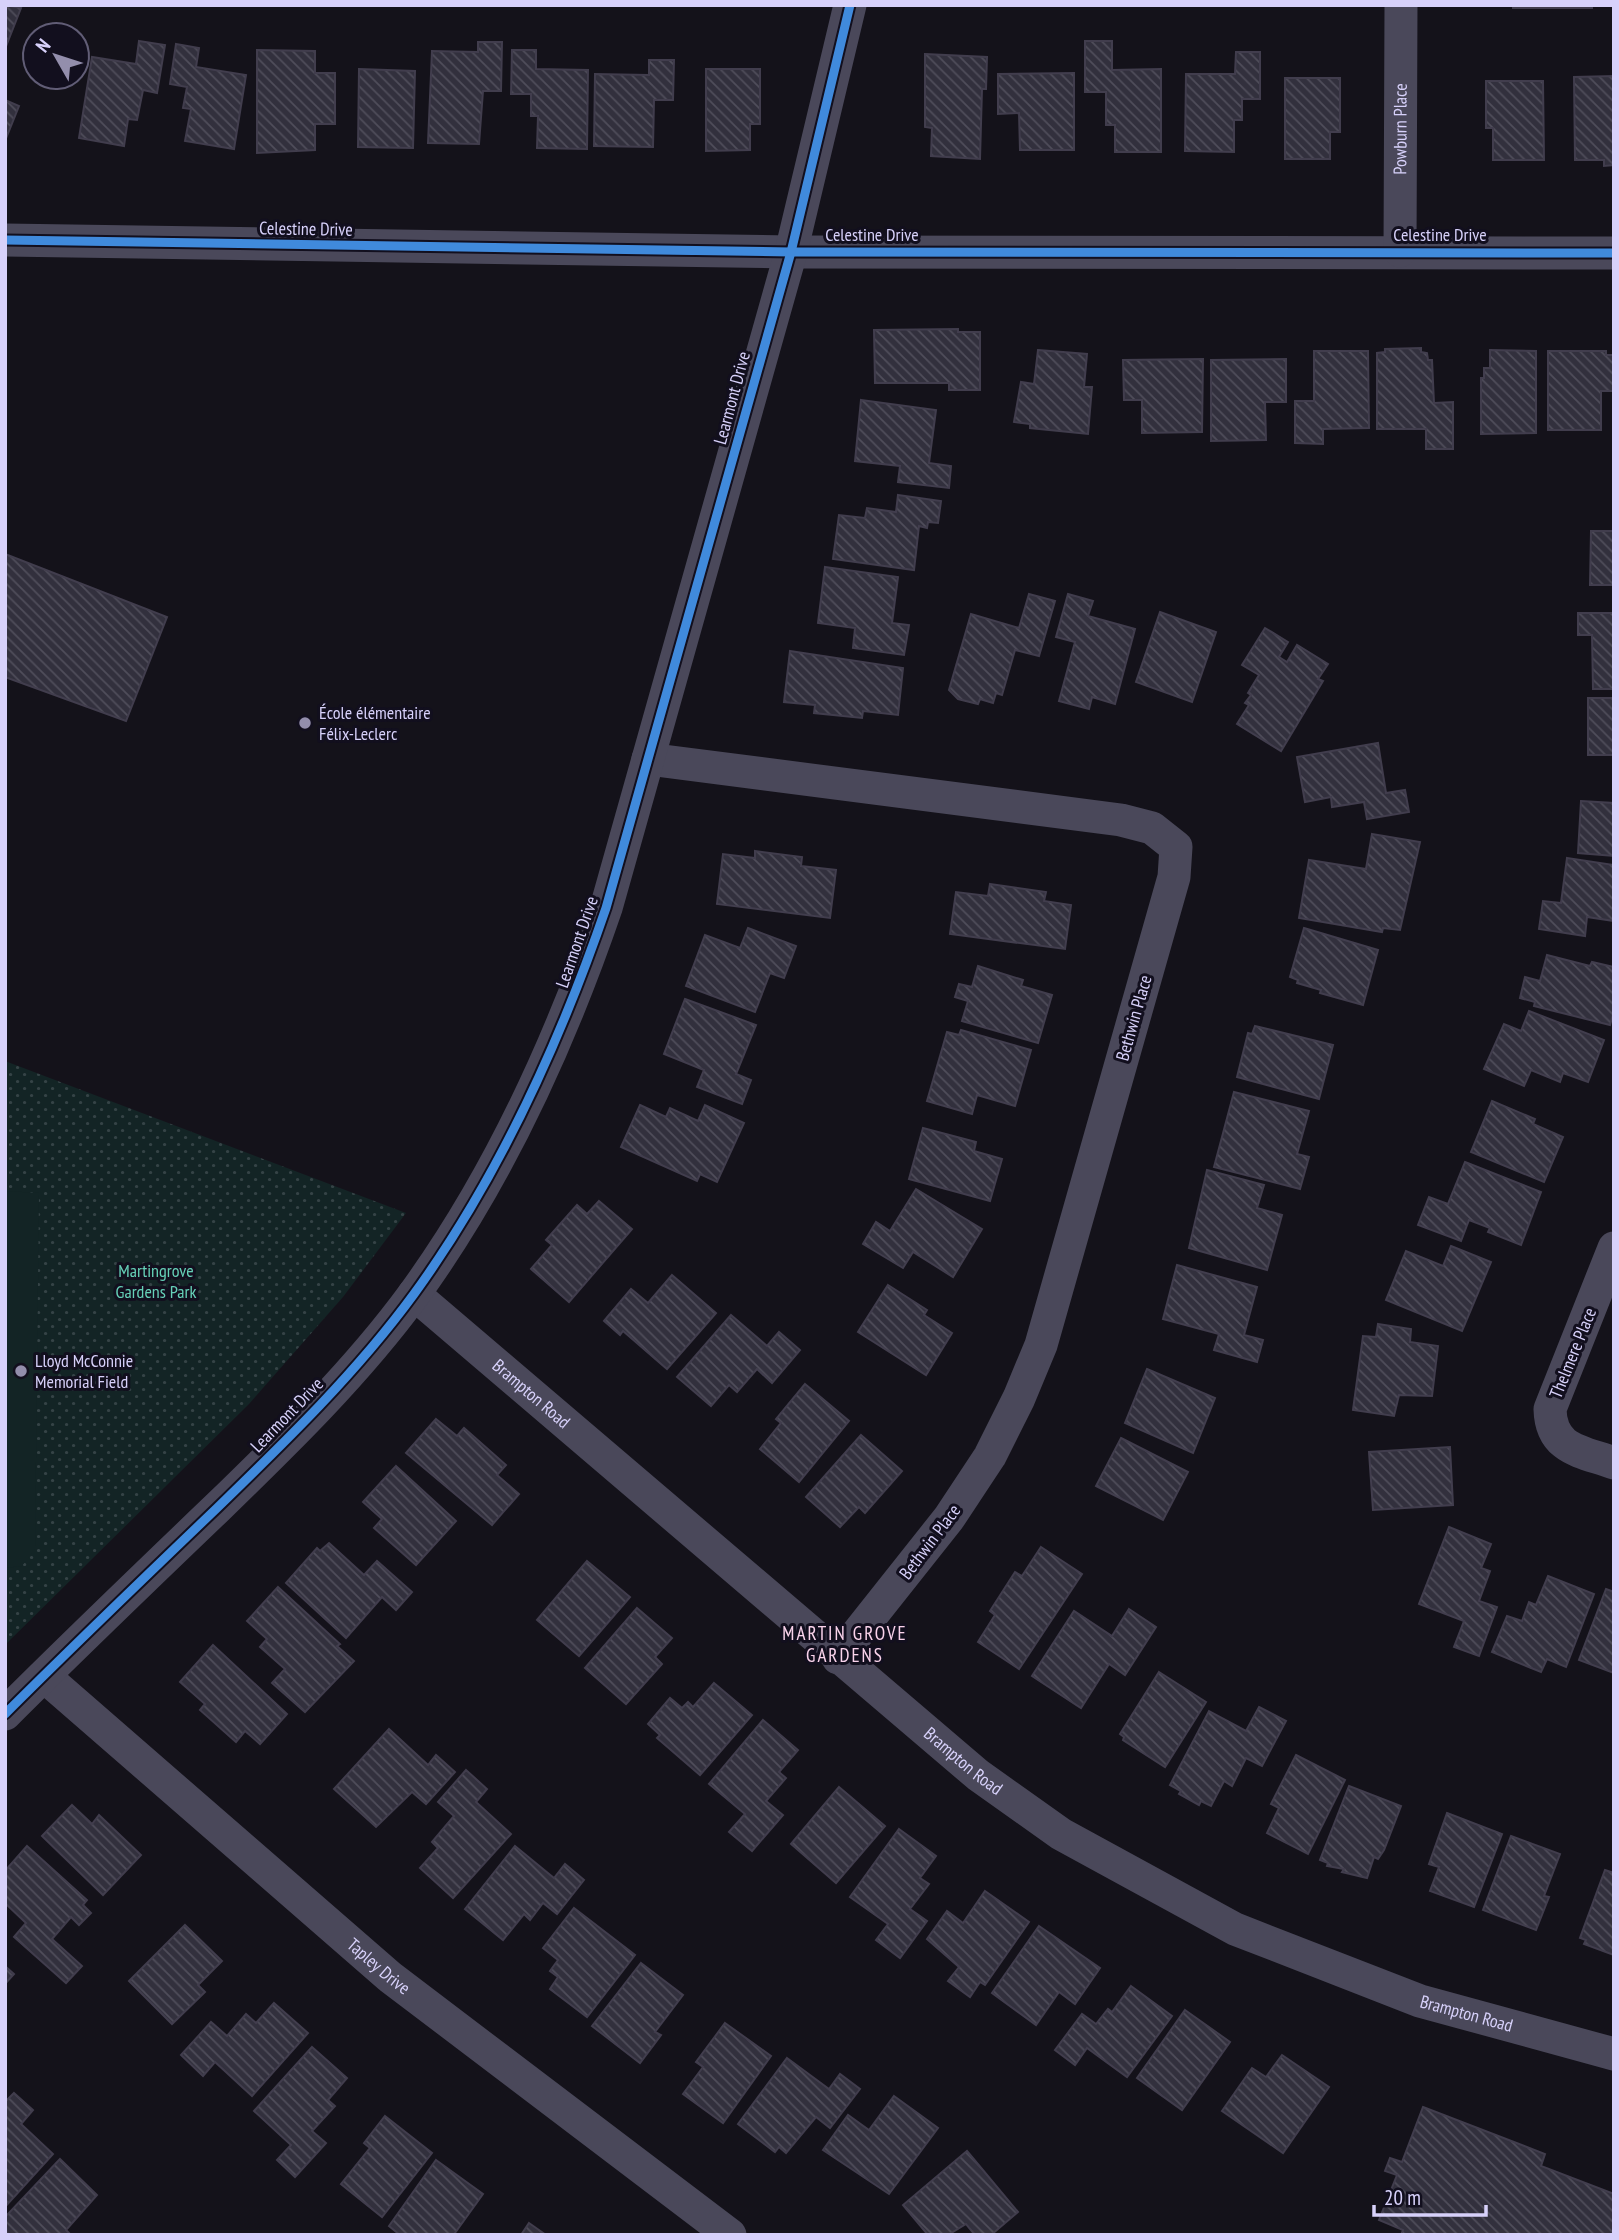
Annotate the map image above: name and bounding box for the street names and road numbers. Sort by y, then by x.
street label: Powburn Place [1388,83,1412,175]
street label: Celestine Drive [259,216,353,241]
street label: Celestine Drive [825,223,919,246]
street label: Celestine Drive [1393,223,1487,246]
street label: Learmont Drive [708,349,755,447]
street label: Learmont Drive [550,893,603,991]
street label: Bethwin Place [1110,972,1157,1063]
street label: Thelmere Place [1544,1304,1601,1402]
street label: Brampton Road [488,1354,575,1433]
street label: Learmont Drive [245,1372,328,1457]
street label: Bethwin Place [894,1500,965,1584]
street label: Brampton Road [919,1722,1007,1800]
street label: Tapley Drive [342,1933,415,1999]
street label: Brampton Road [1418,1990,1516,2037]

